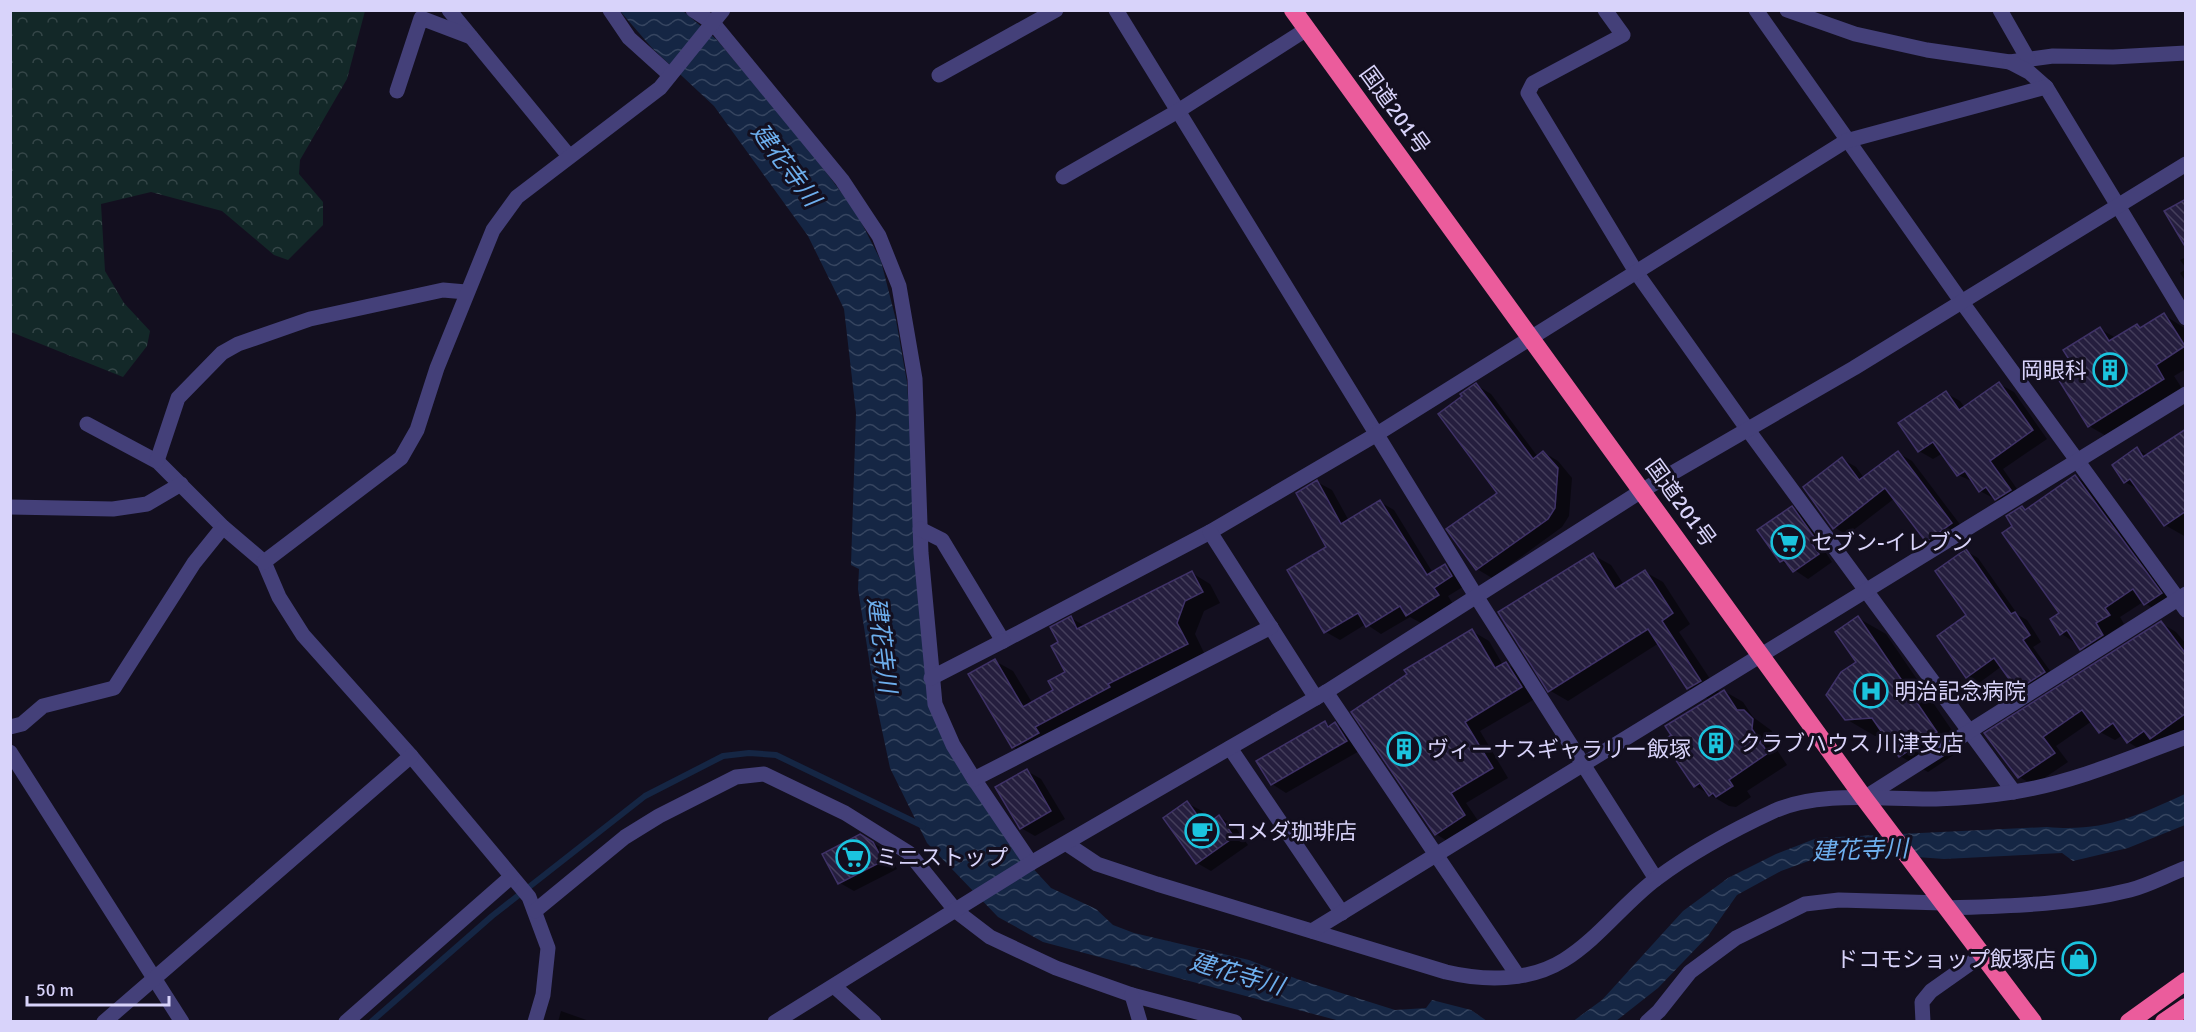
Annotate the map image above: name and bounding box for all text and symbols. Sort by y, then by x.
street label: 国道201号 [1354,61,1436,159]
water label: 建花寺川 [745,118,829,215]
building icon: 岡眼科 [2092,352,2128,388]
place label: 岡眼科 [2021,357,2087,384]
street label: 国道201号 [1640,454,1722,552]
supermarket icon: セブン-イレブン [1770,524,1806,560]
place label: セブン-イレブン [1811,529,1973,556]
water label: 建花寺川 [861,596,903,697]
hospital icon: 明治記念病院 [1853,673,1889,709]
place label: 明治記念病院 [1894,678,2026,705]
building icon: クラブハウス 川津支店 [1698,725,1734,761]
place label: クラブハウス 川津支店 [1739,730,1964,757]
building icon: ヴィーナスギャラリー飯塚 [1386,731,1422,767]
place label: ヴィーナスギャラリー飯塚 [1427,736,1691,763]
cafe icon: コメダ珈琲店 [1184,813,1220,849]
place label: コメダ珈琲店 [1225,818,1357,845]
water label: 建花寺川 [1812,833,1911,867]
supermarket icon: ミニストップ [835,839,871,875]
place label: ミニストップ [876,844,1008,871]
shop icon: ドコモショップ飯塚店 [2061,941,2097,977]
water label: 建花寺川 [1187,946,1290,1002]
place label: ドコモショップ飯塚店 [1836,946,2056,973]
scale bar [27,969,170,1007]
text: 50 m [36,979,74,1001]

